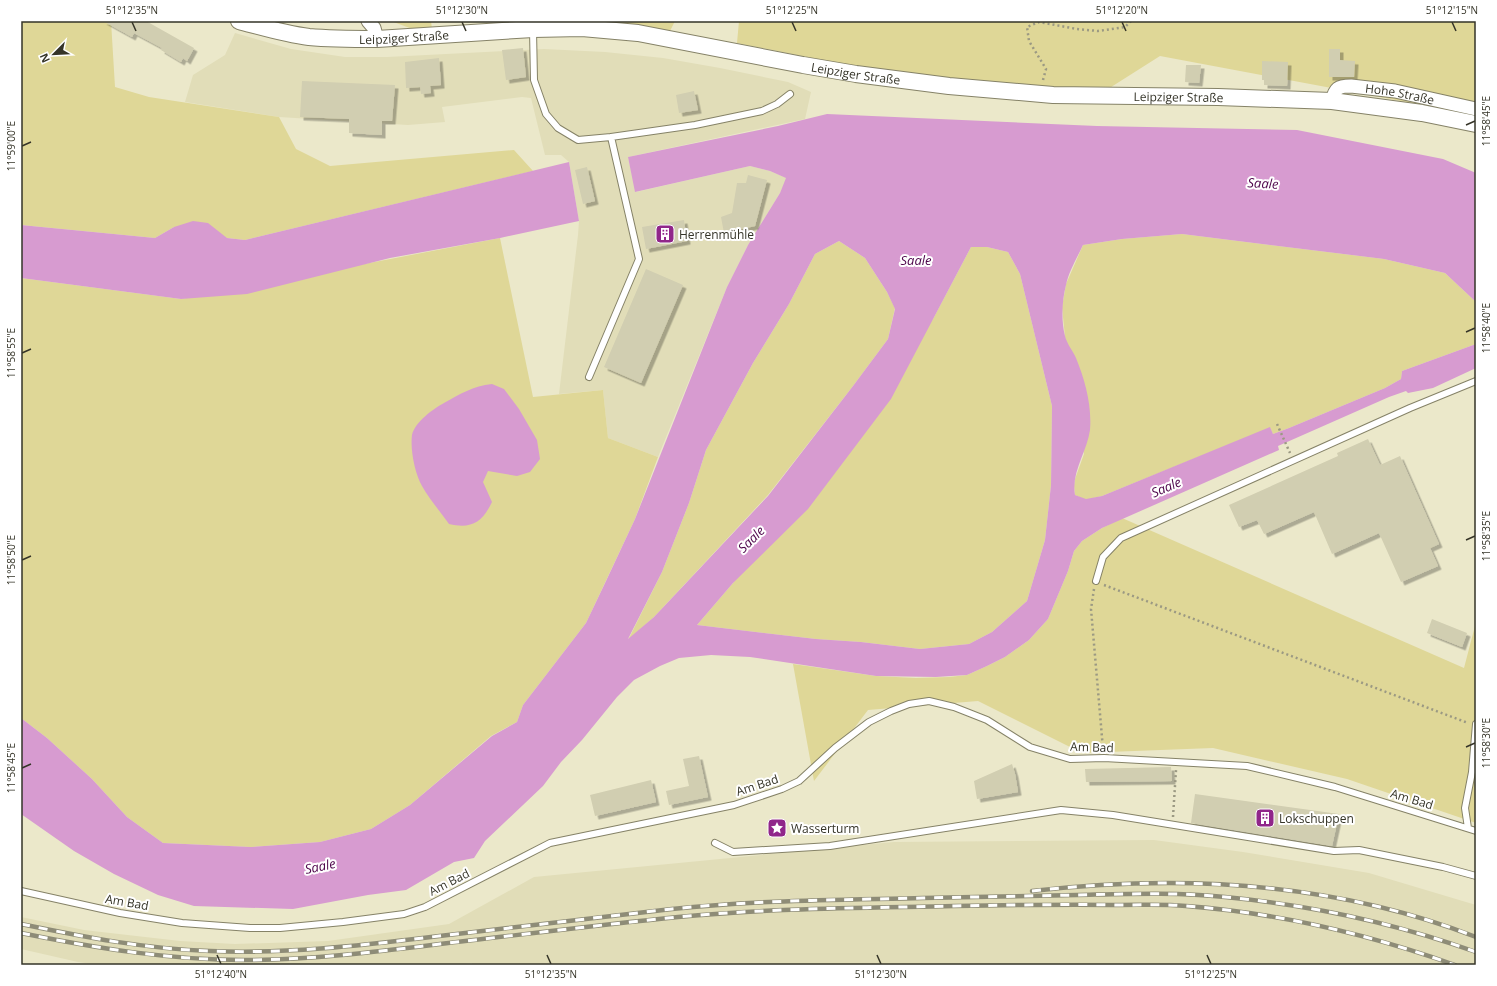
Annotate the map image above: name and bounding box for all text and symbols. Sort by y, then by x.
text: 51°12'35"N [106,3,158,17]
text: 51°12'30"N [436,3,488,17]
text: 51°12'25"N [766,3,818,17]
text: 51°12'20"N [1096,3,1148,17]
text: 51°12'15"N [1426,3,1478,17]
street label: Leipziger Straße [359,26,450,48]
north arrow [34,34,74,74]
text: N [36,51,53,65]
street label: Leipziger Straße [810,58,902,88]
street label: Hohe Straße [1364,79,1436,108]
street label: Leipziger Straße [1133,87,1224,106]
text: 11°58'45"E [1479,96,1493,146]
text: 11°59'00"E [4,121,18,171]
water label: Saale [1247,173,1279,193]
building icon: Herrenmühle [654,223,676,245]
place label: Herrenmühle [679,226,754,243]
water label: Saale [900,251,932,269]
text: 11°58'40"E [1479,303,1493,353]
text: 11°58'55"E [4,328,18,378]
water label: Saale [1148,472,1184,501]
text: 11°58'35"E [1479,511,1493,561]
water label: Saale [734,521,769,556]
text: 11°58'50"E [4,535,18,585]
text: 11°58'30"E [1479,718,1493,768]
street label: Am Bad [1070,738,1114,756]
text: 11°58'45"E [4,743,18,793]
street label: Am Bad [734,770,780,800]
street label: Am Bad [1389,785,1435,813]
building icon: Lokschuppen [1254,807,1276,829]
place label: Lokschuppen [1279,810,1354,827]
place icon: Wasserturm [766,817,788,839]
place label: Wasserturm [791,820,859,837]
water label: Saale [303,854,338,878]
street label: Am Bad [426,865,472,899]
street label: Am Bad [104,890,150,914]
text: 51°12'40"N [195,967,247,981]
text: 51°12'35"N [525,967,577,981]
text: 51°12'30"N [855,967,907,981]
text: 51°12'25"N [1185,967,1237,981]

